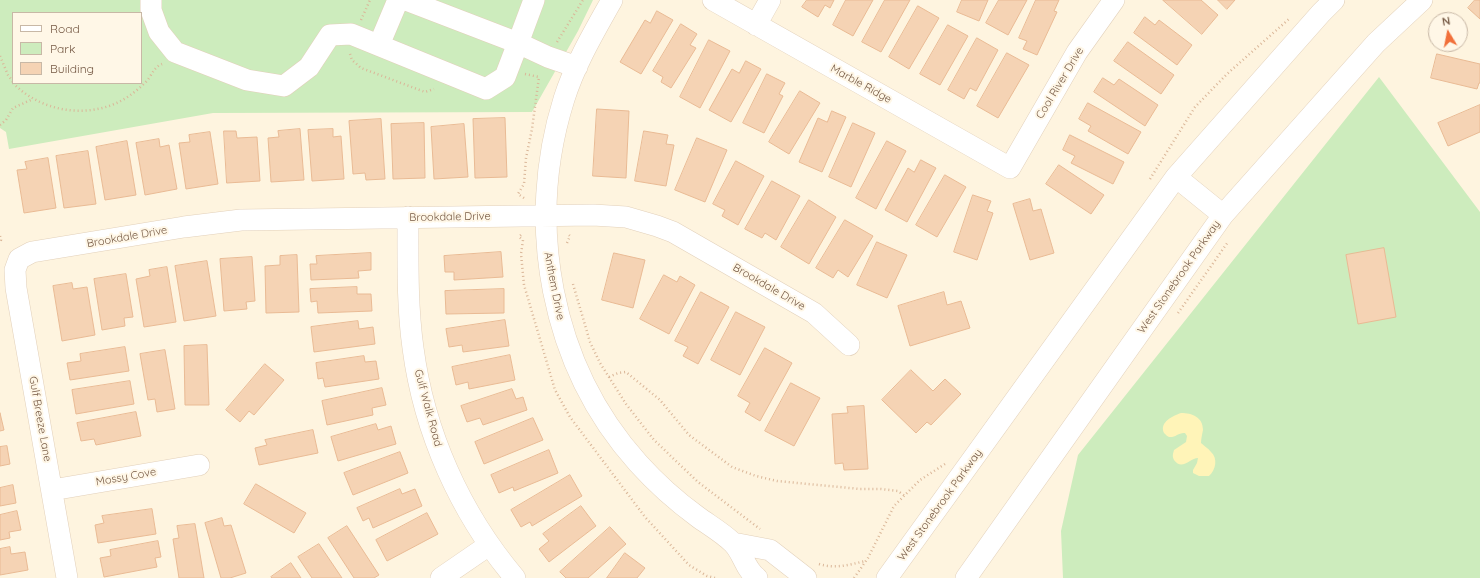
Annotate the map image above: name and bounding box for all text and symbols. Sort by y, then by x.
legend [12,12,142,84]
north arrow [1428,12,1468,52]
text: N [1441,14,1451,29]
text: Road [50,21,80,36]
text: Park [50,41,75,56]
street label: Cool River Drive [1033,45,1087,121]
text: Building [50,61,94,76]
street label: Marble Ridge [828,62,894,106]
street label: Brookdale Drive [409,210,491,224]
street label: West Stonebrook Parkway [1135,218,1223,336]
street label: Brookdale Drive [86,223,168,251]
street label: Anthem Drive [541,251,567,321]
street label: Brookdale Drive [730,261,808,313]
street label: Gulf Walk Road [411,368,445,448]
street label: Gulf Breeze Lane [26,375,54,463]
street label: West Stonebrook Parkway [895,447,985,563]
street label: Mossy Cove [95,465,157,489]

